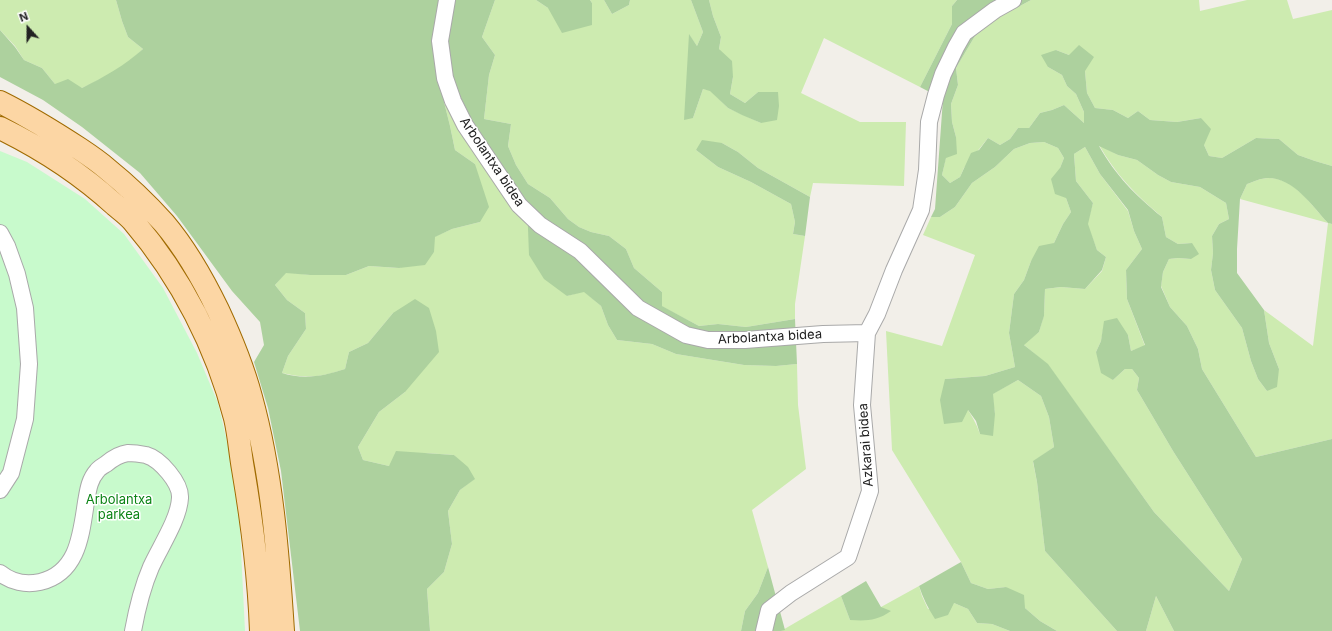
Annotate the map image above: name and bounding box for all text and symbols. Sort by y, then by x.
north arrow [8,8,48,48]
text: N [17,9,30,25]
street label: Arbolantxa bidea [456,114,528,210]
street label: Arbolantxa bidea [717,326,823,348]
street label: Azkarai bidea [855,403,877,487]
park label: Arbolantxa parkea [86,492,152,523]

